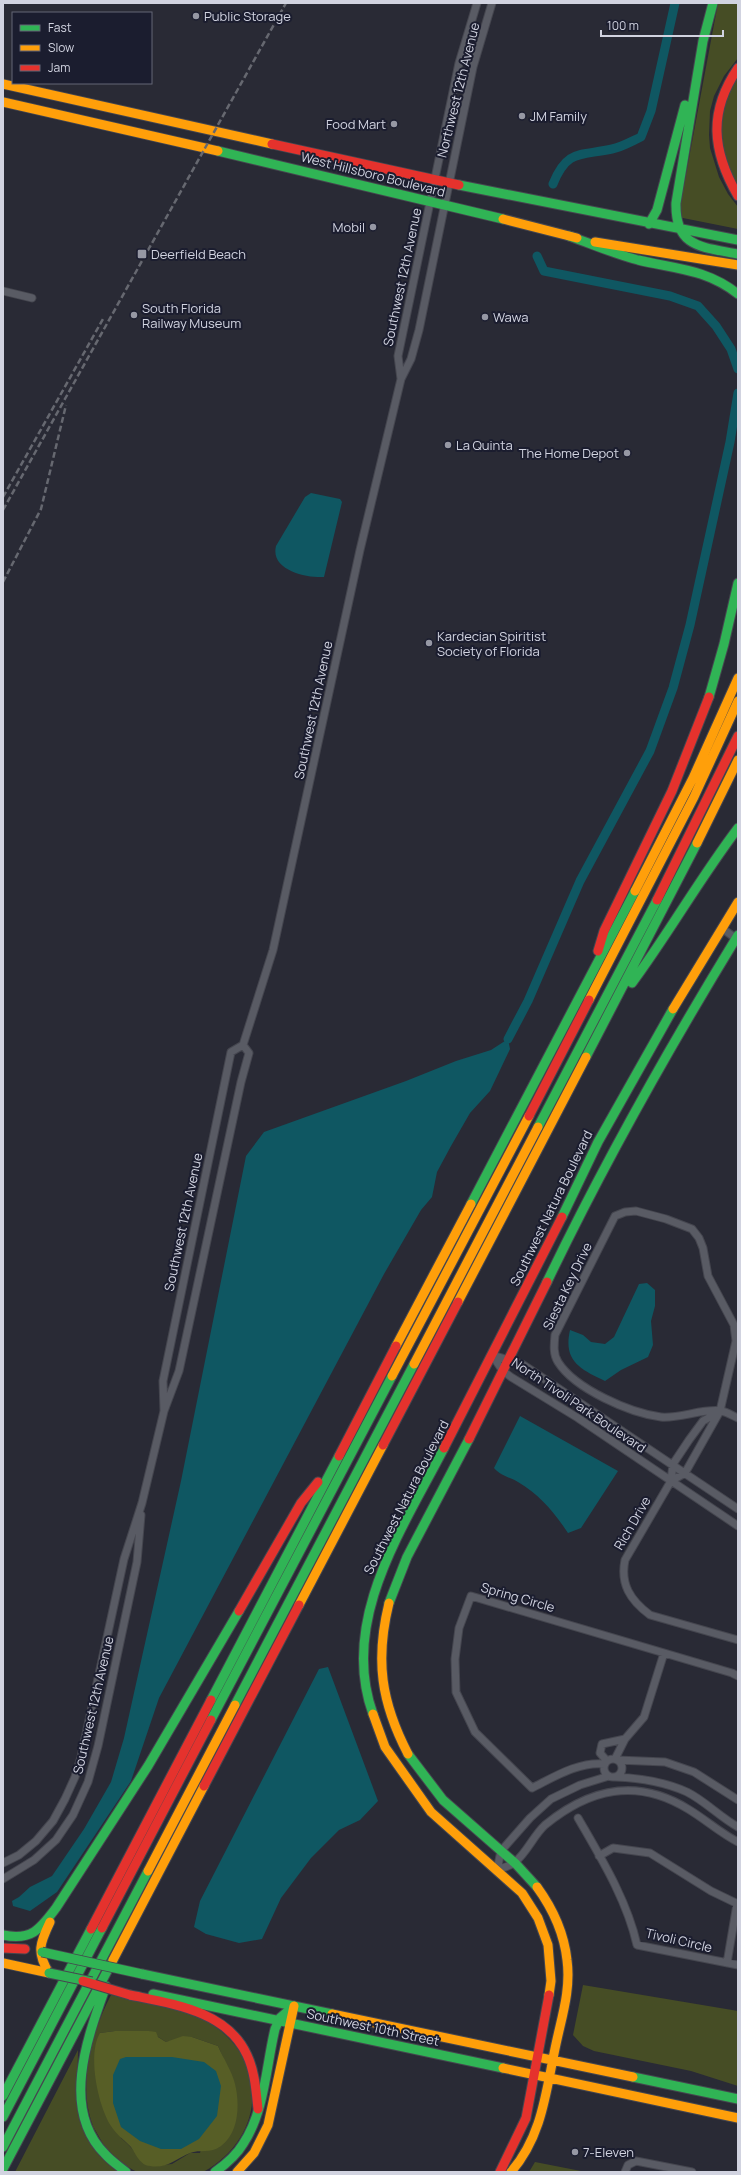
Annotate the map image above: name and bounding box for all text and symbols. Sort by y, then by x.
place label: Public Storage [204,7,291,25]
marker: Public Storage [191,11,201,21]
legend [12,12,152,84]
scale bar [601,12,723,38]
text: 100 m [607,17,639,34]
text: Fast [48,19,72,36]
street label: Northwest 12th Avenue [432,20,484,159]
text: Slow [48,39,74,56]
text: Jam [48,59,70,76]
place label: JM Family [530,107,587,125]
marker: JM Family [517,111,527,121]
place label: Food Mart [326,115,386,133]
marker: Food Mart [389,119,399,129]
street label: West Hillsboro Boulevard [299,147,447,201]
street label: Southwest 12th Avenue [379,206,426,348]
place label: Mobil [333,218,365,236]
marker: Mobil [368,222,378,232]
place label: Deerfield Beach [151,245,246,263]
marker: Deerfield Beach [136,248,148,260]
place label: South Florida Railway Museum [142,299,241,332]
place label: Wawa [493,308,528,326]
marker: South Florida Railway Museum [129,310,139,320]
marker: Wawa [480,312,490,322]
place label: La Quinta [456,436,513,454]
marker: La Quinta [443,440,453,450]
place label: The Home Depot [519,444,619,462]
marker: The Home Depot [622,448,632,458]
place label: Kardecian Spiritist Society of Florida [437,627,546,660]
marker: Kardecian Spiritist Society of Florida [424,638,434,648]
street label: Southwest 12th Avenue [290,639,337,781]
street label: Southwest Natura Boulevard [505,1127,597,1289]
street label: Southwest 12th Avenue [160,1151,207,1293]
street label: Siesta Key Drive [538,1239,596,1333]
street label: North Tivoli Park Boulevard [508,1353,650,1457]
street label: Southwest Natura Boulevard [359,1417,453,1577]
street label: Rich Drive [609,1493,655,1553]
street label: Spring Circle [479,1578,557,1616]
street label: Southwest 12th Avenue [68,1634,118,1776]
street label: Tivoli Circle [644,1924,715,1957]
street label: Southwest 10th Street [305,2004,441,2050]
place label: 7-Eleven [583,2143,634,2161]
marker: 7-Eleven [570,2147,580,2157]

